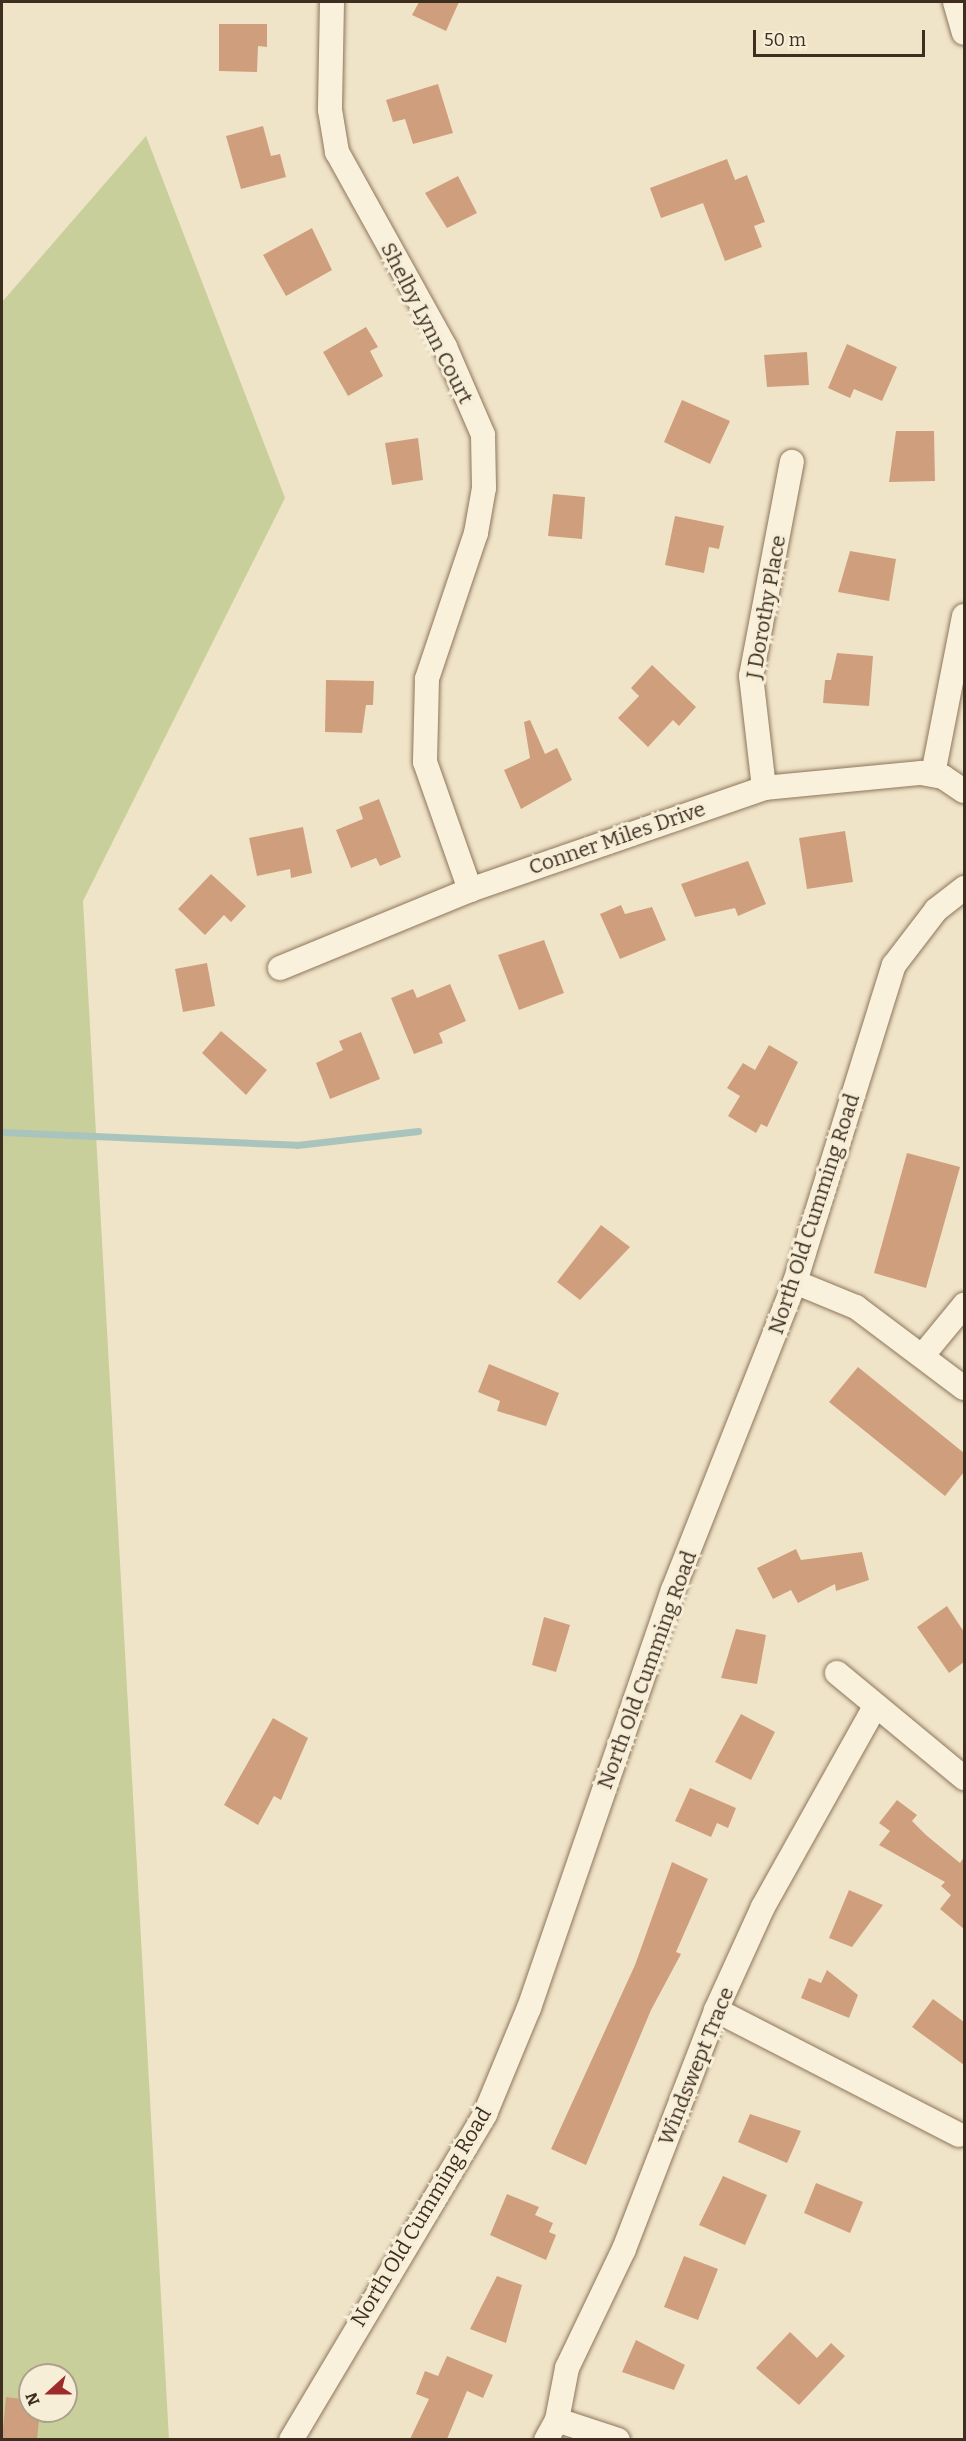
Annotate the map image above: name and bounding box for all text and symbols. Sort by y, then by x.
scale bar [756,18,928,56]
text: 50 m [764,29,806,51]
street label: Shelby Lynn Court [375,238,479,408]
street label: J Dorothy Place [741,533,791,681]
street label: Conner Miles Drive [525,796,709,880]
street label: North Old Cumming Road [763,1091,865,1337]
street label: North Old Cumming Road [592,1548,702,1792]
street label: Windswept Trace [653,1983,739,2149]
street label: North Old Cumming Road [345,2103,497,2331]
north arrow [18,2363,78,2423]
text: N [22,2390,44,2408]

